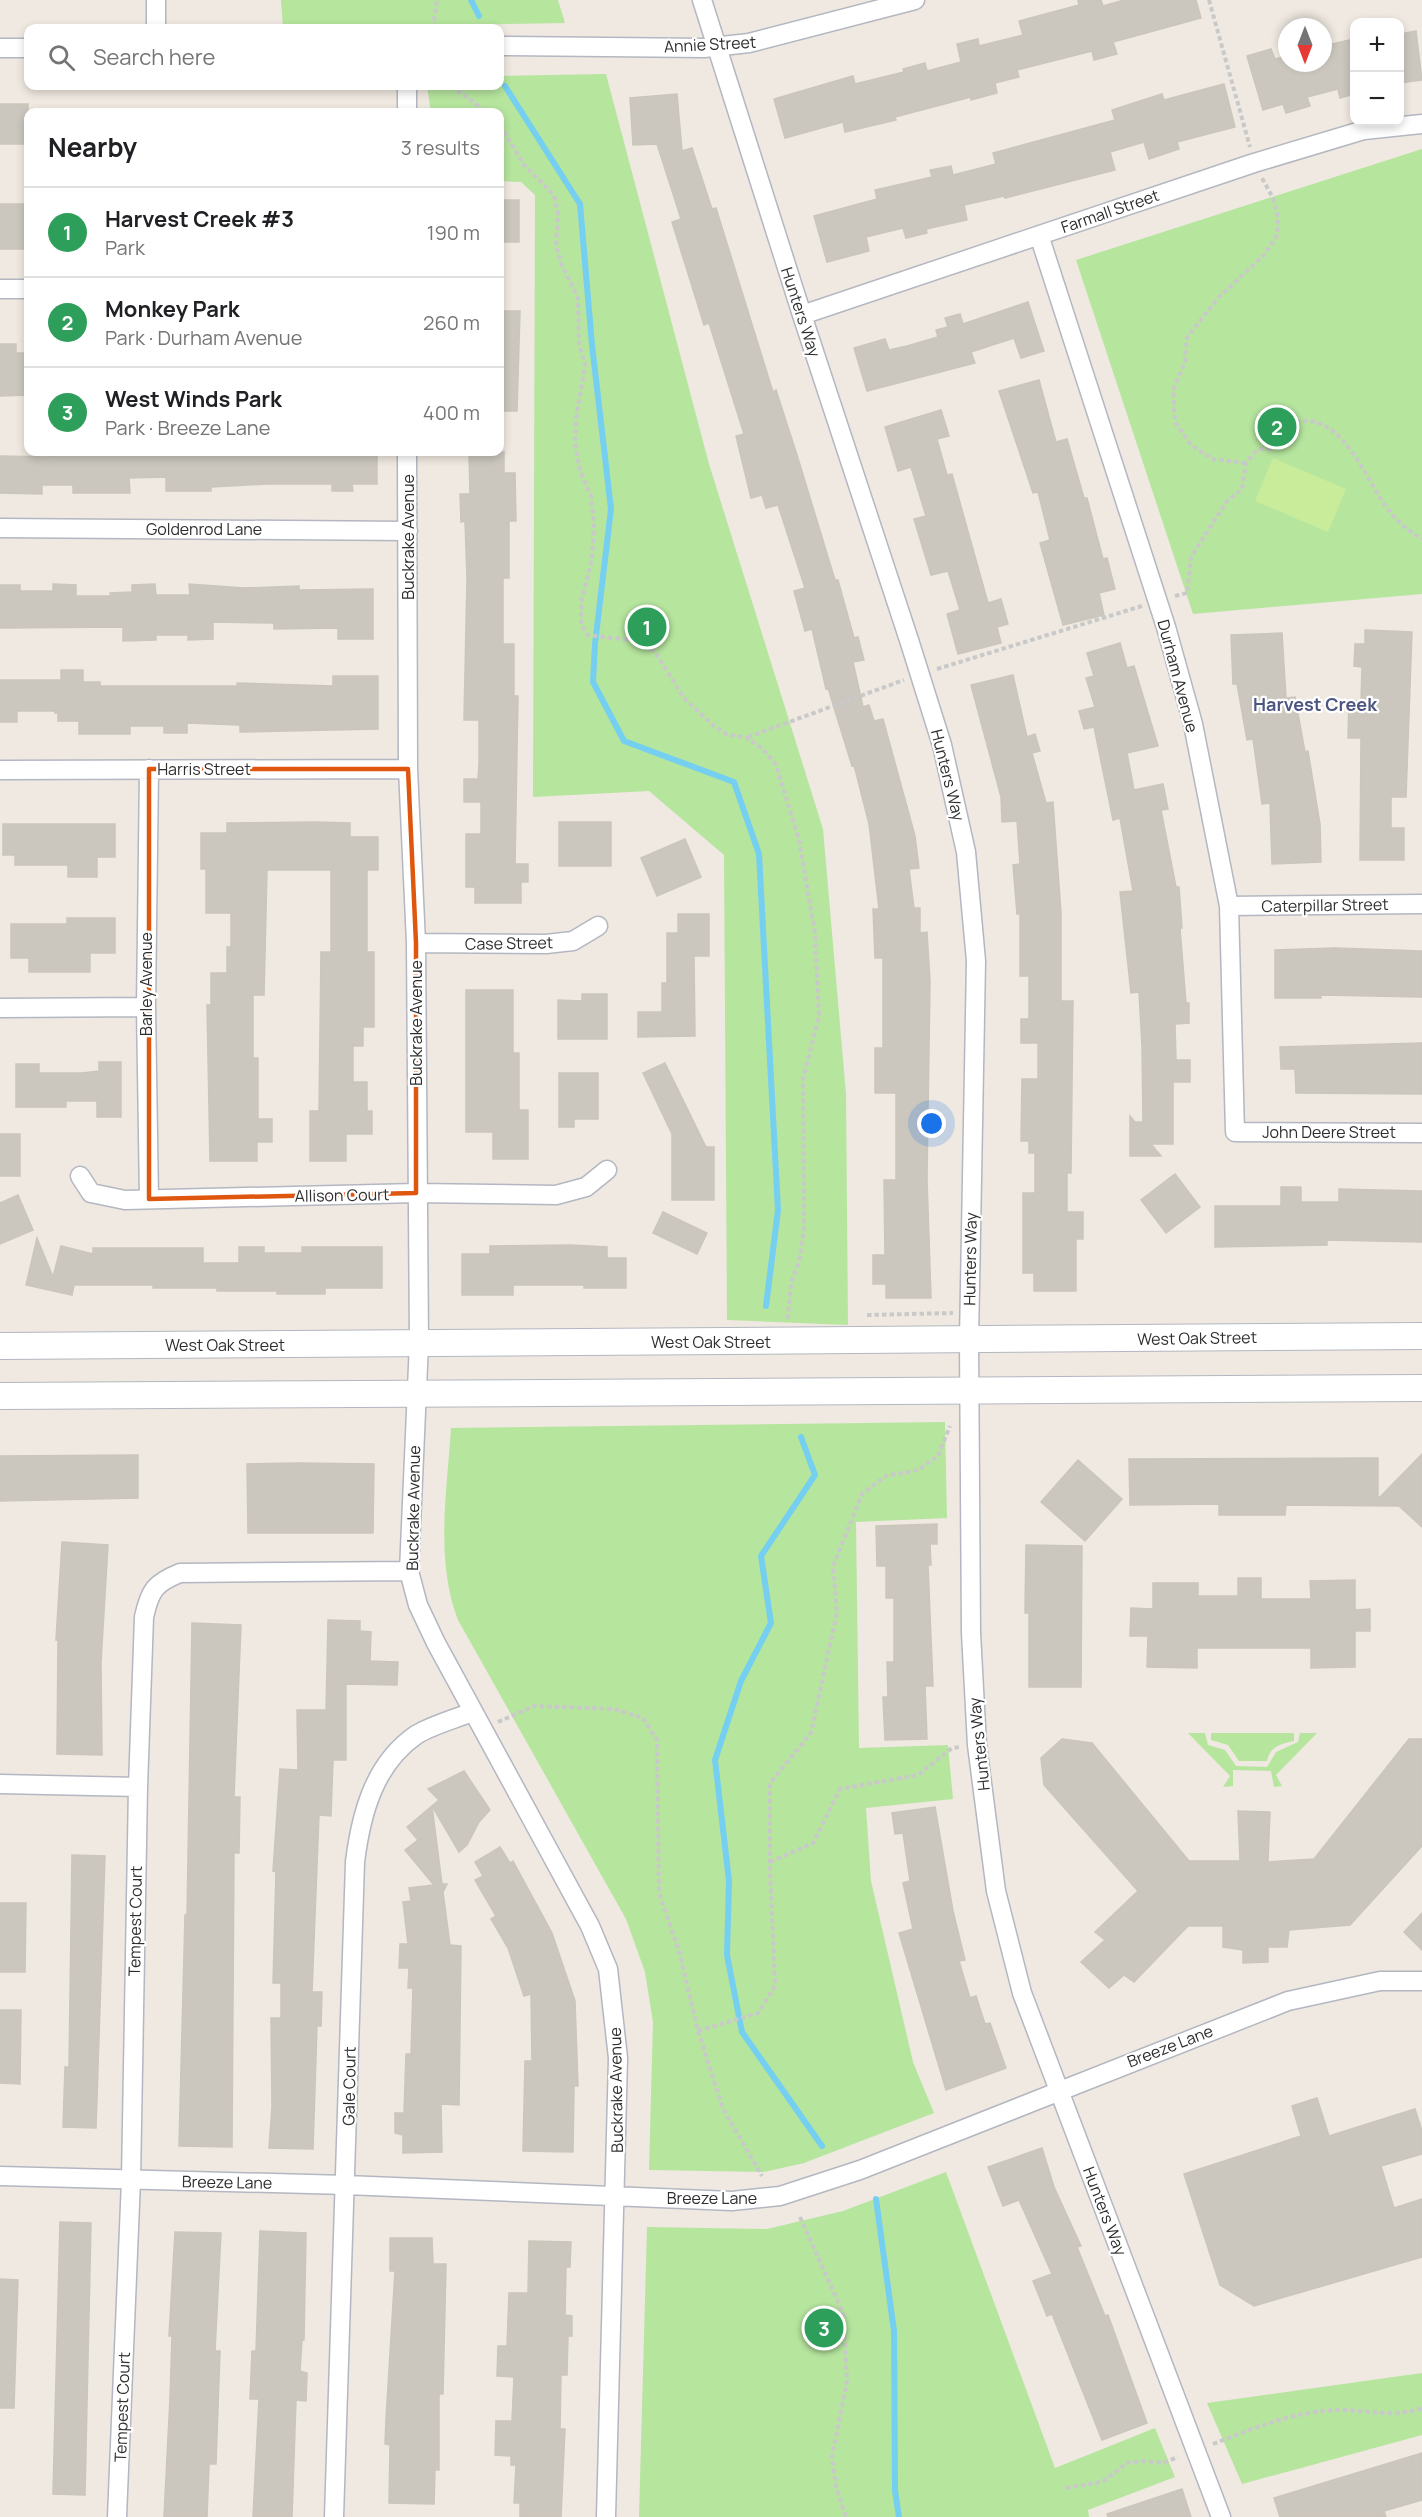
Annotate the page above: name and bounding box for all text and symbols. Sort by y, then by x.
north arrow [1278,18,1332,72]
map controls [1350,18,1404,126]
button: + [1350,18,1404,72]
search box [24,24,504,90]
street label: Annie Street [663,31,757,57]
icon: search [45,41,78,74]
text: Search here [93,42,215,72]
button: − [1350,72,1404,126]
text: Nearby [48,129,137,165]
text: 3 results [401,134,480,161]
street label: Farmall Street [1058,184,1162,238]
text: Harvest Creek #3 [105,204,294,234]
text: 1 [63,219,72,246]
text: 190 m [427,219,480,246]
text: Park [105,234,145,261]
street label: Hunters Way [776,264,826,360]
text: Monkey Park [105,294,240,324]
text: 2 [62,309,73,336]
text: 260 m [423,309,480,336]
text: Park · Durham Avenue [105,324,302,351]
text: West Winds Park [105,384,282,414]
text: 3 [62,399,73,426]
text: 400 m [423,399,480,426]
pin: 2 [1258,404,1296,450]
text: Park · Breeze Lane [105,414,270,441]
street label: Buckrake Avenue [397,474,419,600]
street label: Goldenrod Lane [146,518,262,540]
pin: 1 [628,604,666,650]
street label: Durham Avenue [1152,617,1204,735]
district label: Harvest Creek [1253,692,1378,716]
street label: Hunters Way [926,727,970,824]
street label: Harris Street [157,758,251,780]
street label: Caterpillar Street [1261,893,1389,917]
street label: Case Street [465,931,553,955]
street label: Barley Avenue [135,932,157,1036]
street label: Buckrake Avenue [405,960,427,1086]
your location [917,1109,946,1138]
street label: John Deere Street [1262,1121,1396,1143]
street label: Allison Court [295,1183,389,1207]
street label: Hunters Way [958,1211,982,1306]
street label: West Oak Street [1137,1326,1257,1350]
street label: West Oak Street [651,1331,771,1353]
street label: West Oak Street [165,1334,285,1356]
street label: Buckrake Avenue [401,1445,425,1571]
street label: Hunters Way [963,1696,995,1792]
street label: Tempest Court [123,1866,147,1976]
street label: Breeze Lane [1124,2020,1216,2072]
street label: Buckrake Avenue [604,2027,628,2153]
street label: Gale Court [337,2046,361,2126]
street label: Hunters Way [1078,2163,1132,2259]
street label: Breeze Lane [182,2170,272,2194]
street label: Breeze Lane [667,2187,757,2209]
pin: 3 [804,2306,844,2350]
street label: Tempest Court [109,2351,135,2463]

